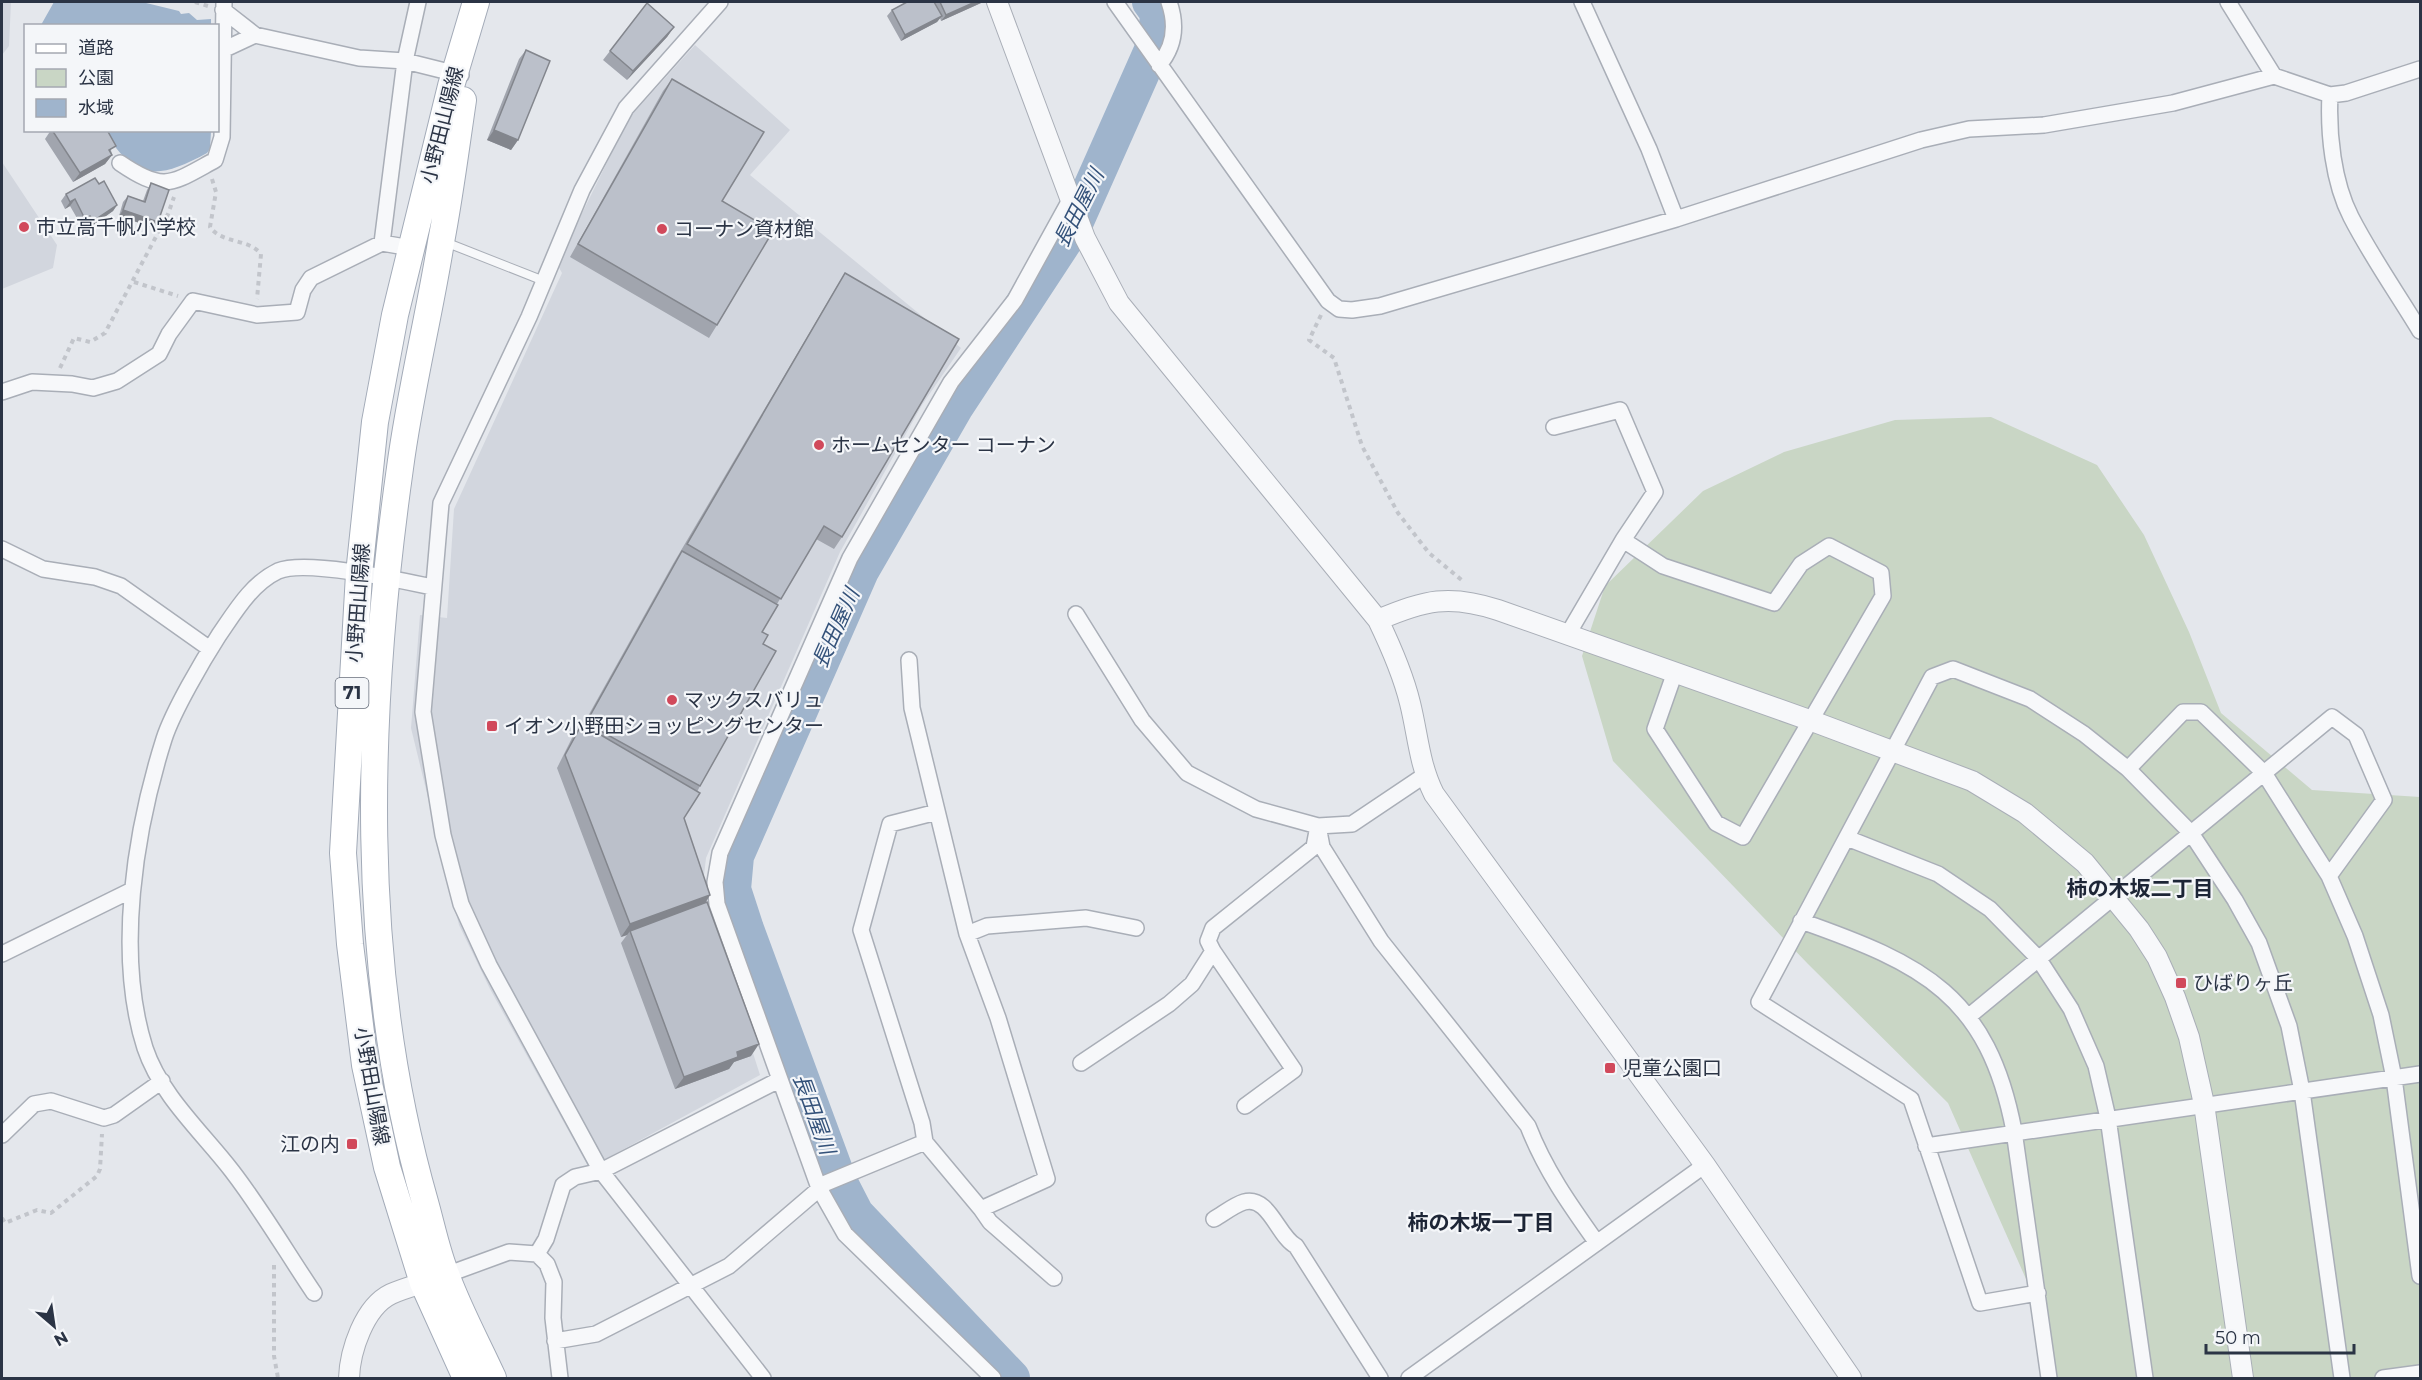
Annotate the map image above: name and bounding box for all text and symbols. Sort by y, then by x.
legend [24,24,219,132]
text: 道路 [78,37,114,59]
street label: 小野田山陽線 [416,64,468,186]
text: 公園 [78,67,114,89]
text: 水域 [78,97,114,119]
water label: 長田屋川 [1048,163,1110,251]
place label: 市立高千帆小学校 [36,215,196,239]
place label: コーナン資材館 [674,217,814,241]
marker: 市立高千帆小学校 [17,220,31,234]
marker: コーナン資材館 [655,222,669,236]
place label: ホームセンター コーナン [831,433,1056,457]
marker: ホームセンター コーナン [812,438,826,452]
street label: 小野田山陽線 [342,542,374,664]
water label: 長田屋川 [807,583,865,671]
road number: 71 [336,678,368,708]
place label: マックスバリュ [684,688,823,712]
marker: マックスバリュ [665,693,679,707]
place label: イオン小野田ショッピングセンター [504,714,824,738]
marker: イオン小野田ショッピングセンター [485,719,499,733]
district label: 柿の木坂二丁目 [2067,876,2214,901]
place label: ひばりヶ丘 [2193,971,2293,995]
marker: ひばりヶ丘 [2174,976,2188,990]
street label: 小野田山陽線 [350,1025,394,1147]
place label: 児童公園口 [1622,1056,1722,1080]
marker: 児童公園口 [1603,1061,1617,1075]
water label: 長田屋川 [788,1070,841,1159]
place label: 江の内 [280,1132,340,1156]
marker: 江の内 [345,1137,359,1151]
district label: 柿の木坂一丁目 [1408,1210,1555,1235]
north arrow [24,1296,84,1356]
scale bar [2206,1317,2354,1355]
text: N [51,1327,71,1350]
text: 50 m [2215,1327,2261,1349]

